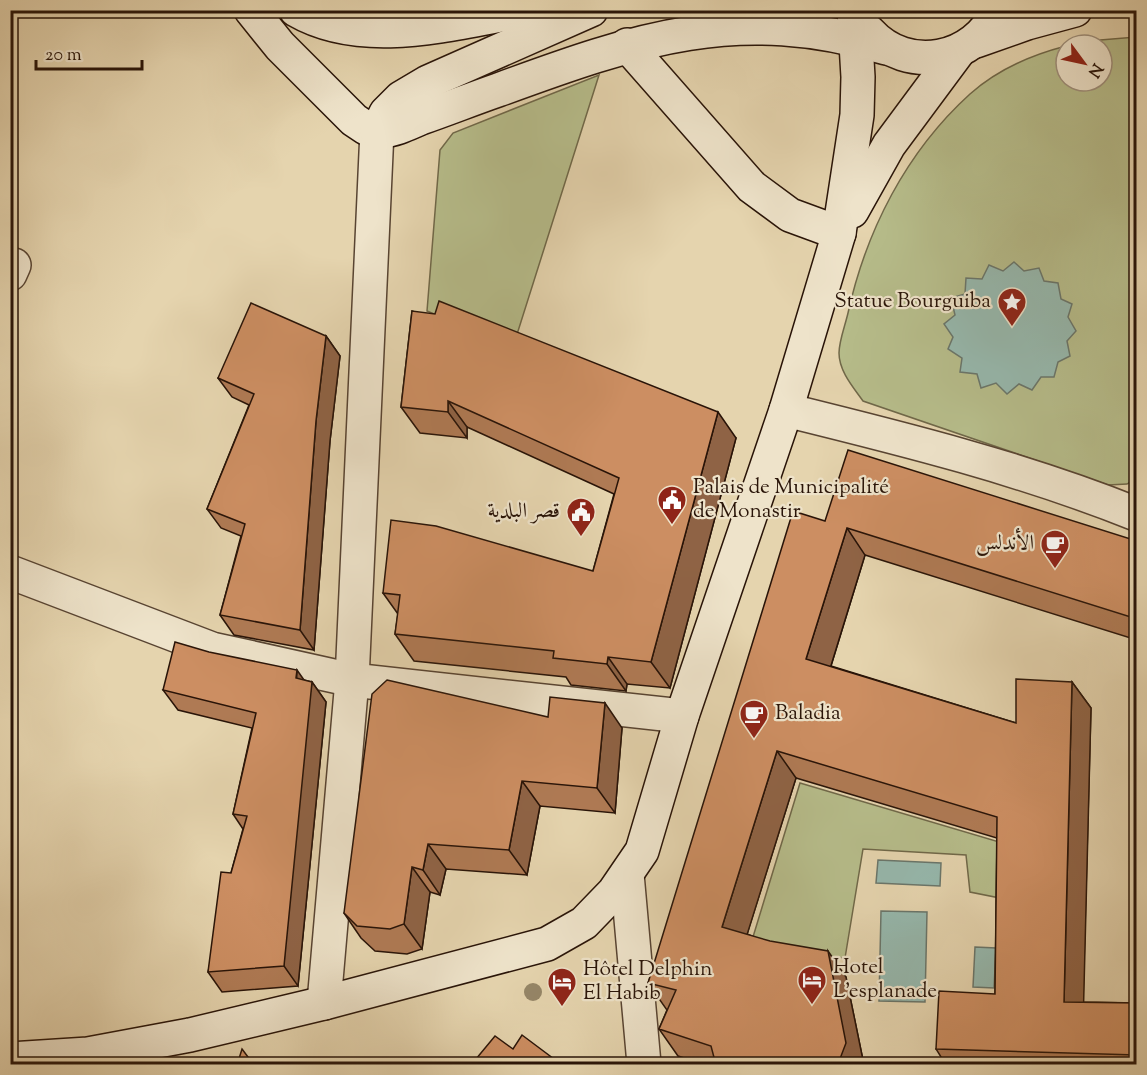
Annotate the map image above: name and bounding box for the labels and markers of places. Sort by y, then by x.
place icon: Statue Bourguiba [996,286,1028,328]
place label: Statue Bourguiba [834,287,991,317]
place label: Palais de Municipalité de Monastir [693,473,889,527]
public building icon: Palais de Municipalité de Monastir [656,484,688,526]
public building icon: قصر البلدية [565,496,597,538]
place label: قصر البلدية [488,497,560,527]
place label: الأندلس [976,527,1034,559]
cafe icon: الأندلس [1039,528,1071,570]
cafe icon: Baladia [738,698,770,740]
place label: Baladia [775,699,841,729]
place label: Hotel L'esplanade [833,953,937,1007]
place label: Hôtel Delphin El Habib [583,955,712,1009]
hotel icon: Hotel L'esplanade [796,964,828,1006]
hotel icon: Hôtel Delphin El Habib [546,966,578,1008]

